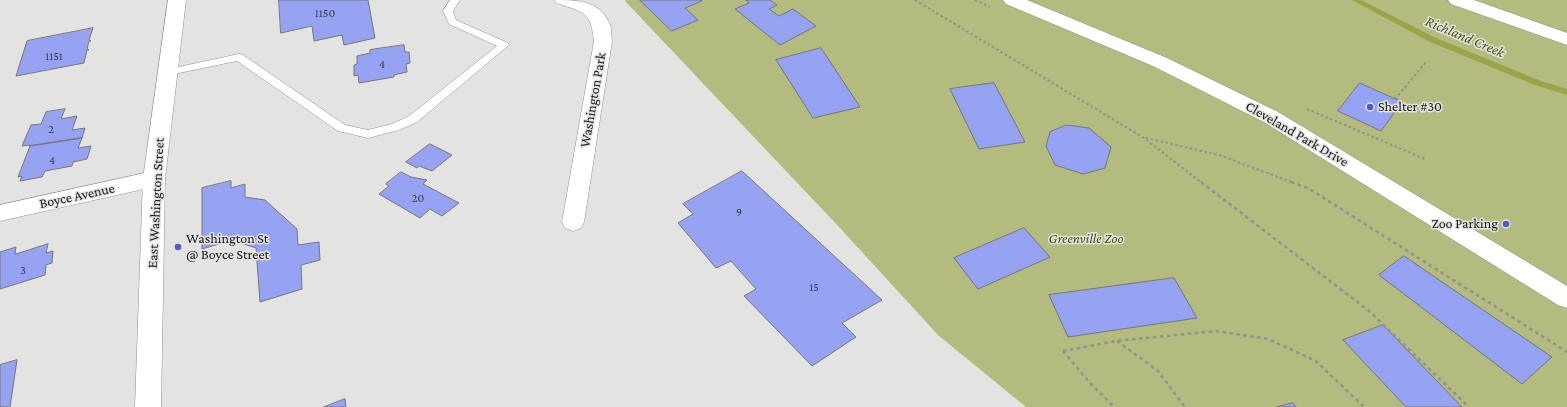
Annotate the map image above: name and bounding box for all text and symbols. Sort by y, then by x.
house number: 1150 [315,6,335,20]
water label: Richland Creek [1423,12,1507,62]
house number: 1151 [45,49,63,63]
street label: Washington Park [576,51,610,149]
house number: 4 [379,57,385,71]
street label: Cleveland Park Drive [1243,98,1351,170]
place label: Shelter #30 [1378,99,1442,115]
marker: Shelter #30 [1365,102,1375,112]
house number: 2 [48,122,54,136]
street label: East Washington Street [144,137,168,269]
house number: 4 [49,153,55,167]
street label: Boyce Avenue [38,180,116,212]
house number: 20 [412,191,424,205]
house number: 9 [736,205,742,219]
place label: Zoo Parking [1431,216,1498,232]
marker: Zoo Parking [1501,219,1511,229]
place label: Washington St @ Boyce Street [186,231,269,264]
park label: Greenville Zoo [1049,231,1123,247]
marker: Washington St @ Boyce Street [173,242,183,252]
house number: 3 [20,263,26,277]
house number: 15 [809,280,819,294]

